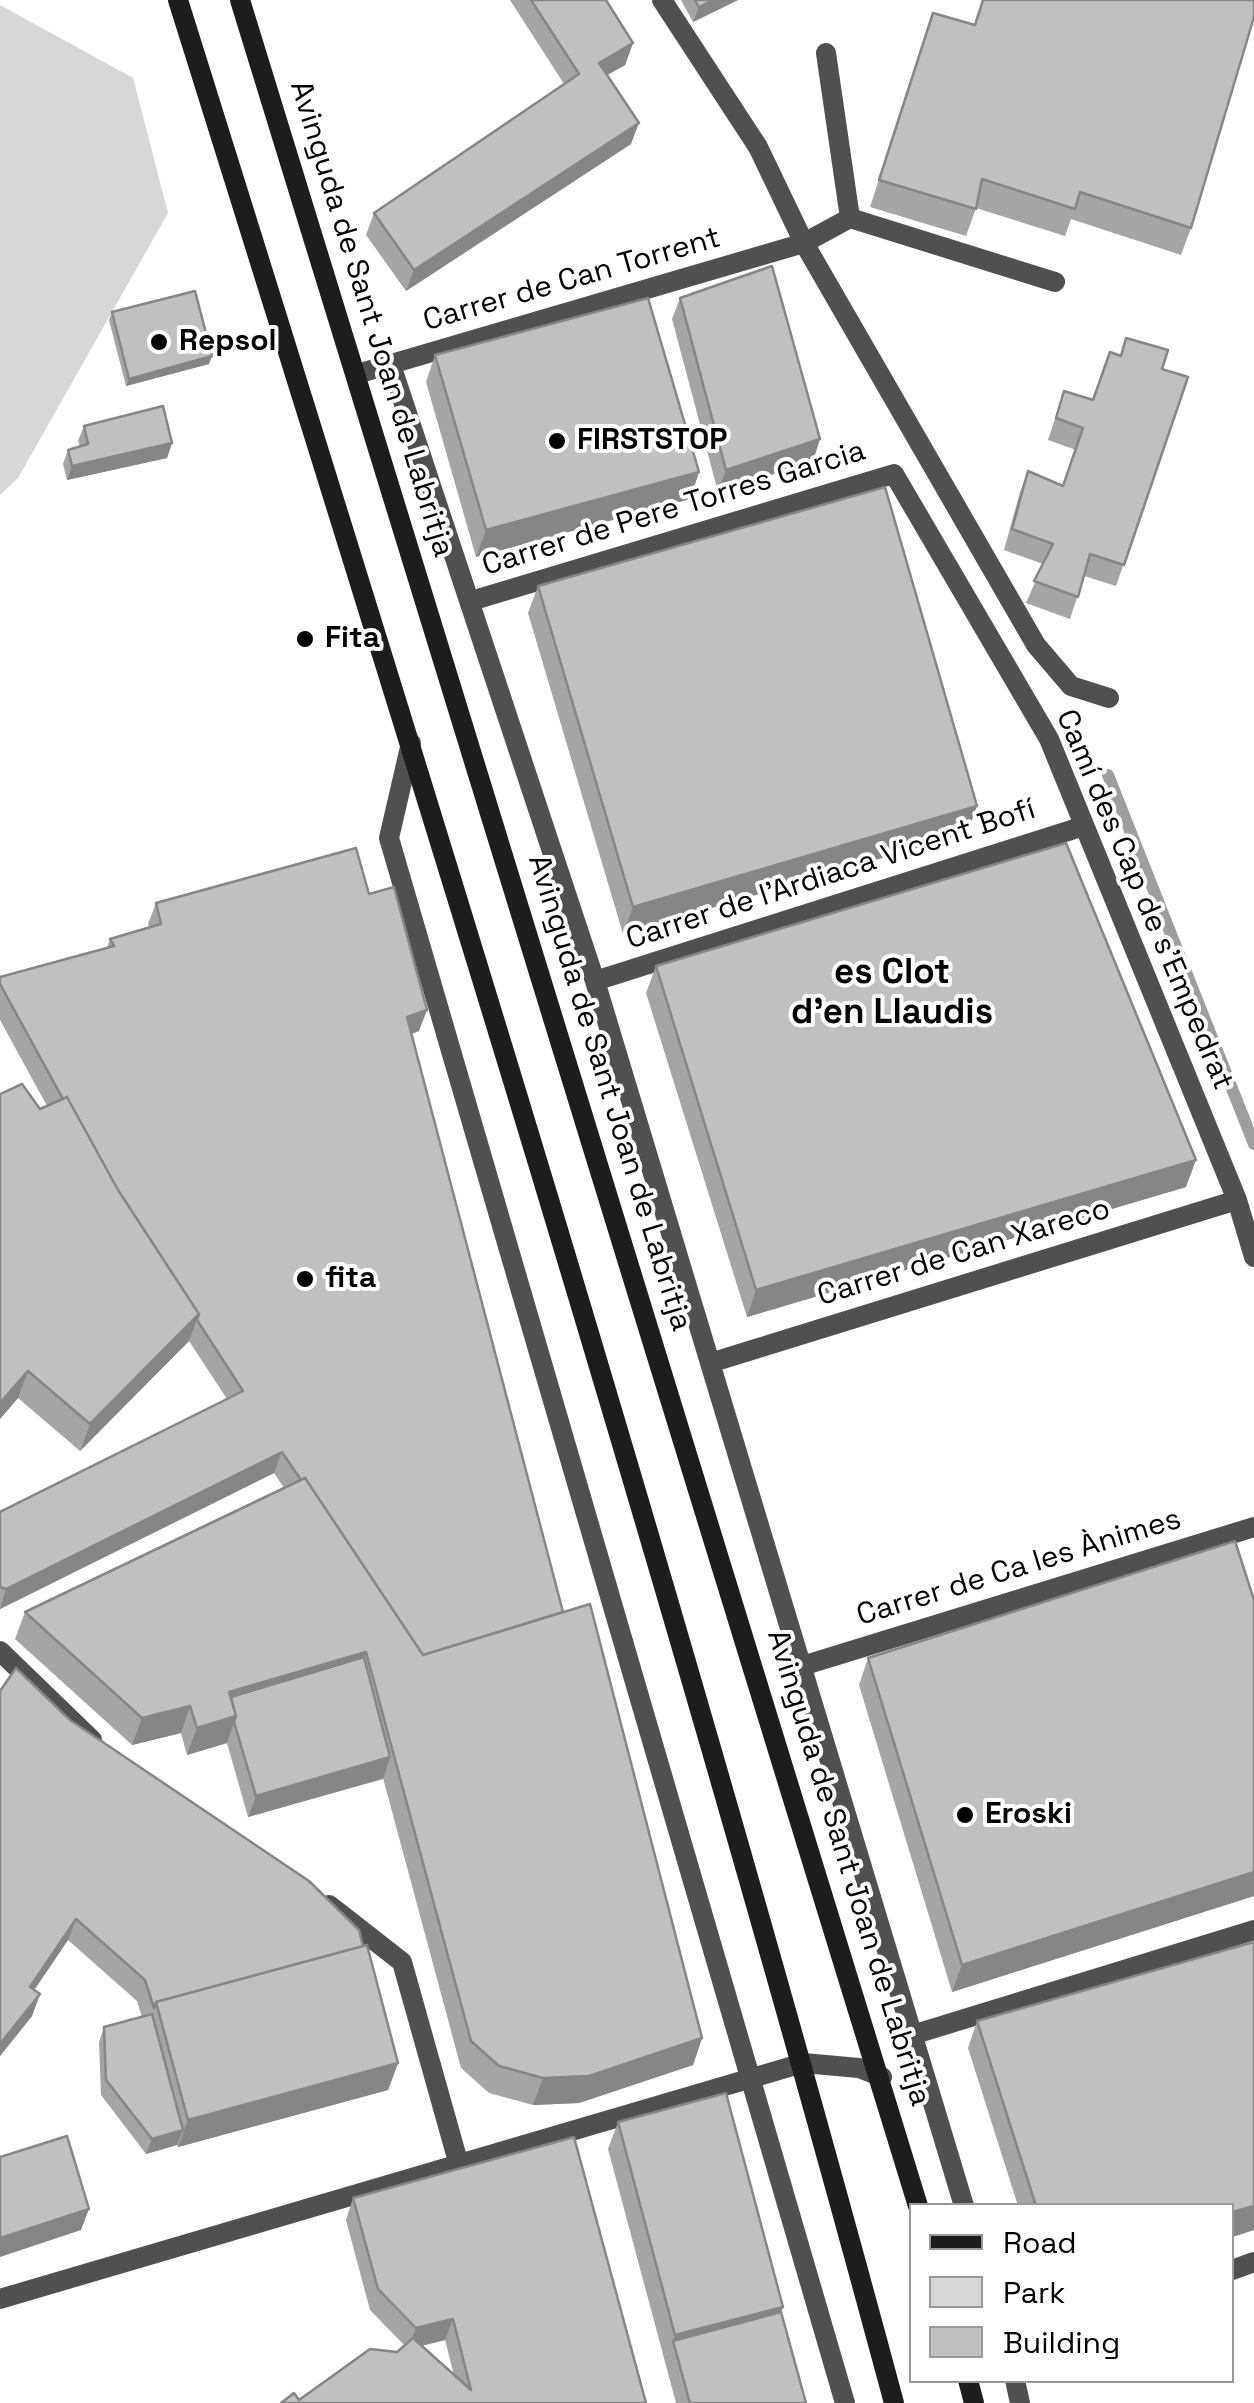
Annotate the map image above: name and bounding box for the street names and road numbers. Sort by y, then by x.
street label: Avinguda de Sant Joan de Labritja [281,77,461,561]
street label: Carrer de Can Torrent [419,220,725,340]
street label: Carrer de Pere Torres Garcia [478,434,870,584]
street label: Camí des Cap de s'Empedrat [1047,705,1241,1095]
street label: Carrer de l'Ardiaca Vicent Bofí [622,792,1040,958]
street label: Avinguda de Sant Joan de Labritja [519,851,699,1335]
street label: Carrer de Can Xareco [813,1191,1115,1315]
street label: Carrer de Ca les Ànimes [853,1502,1185,1634]
street label: Avinguda de Sant Joan de Labritja [758,1626,938,2110]

